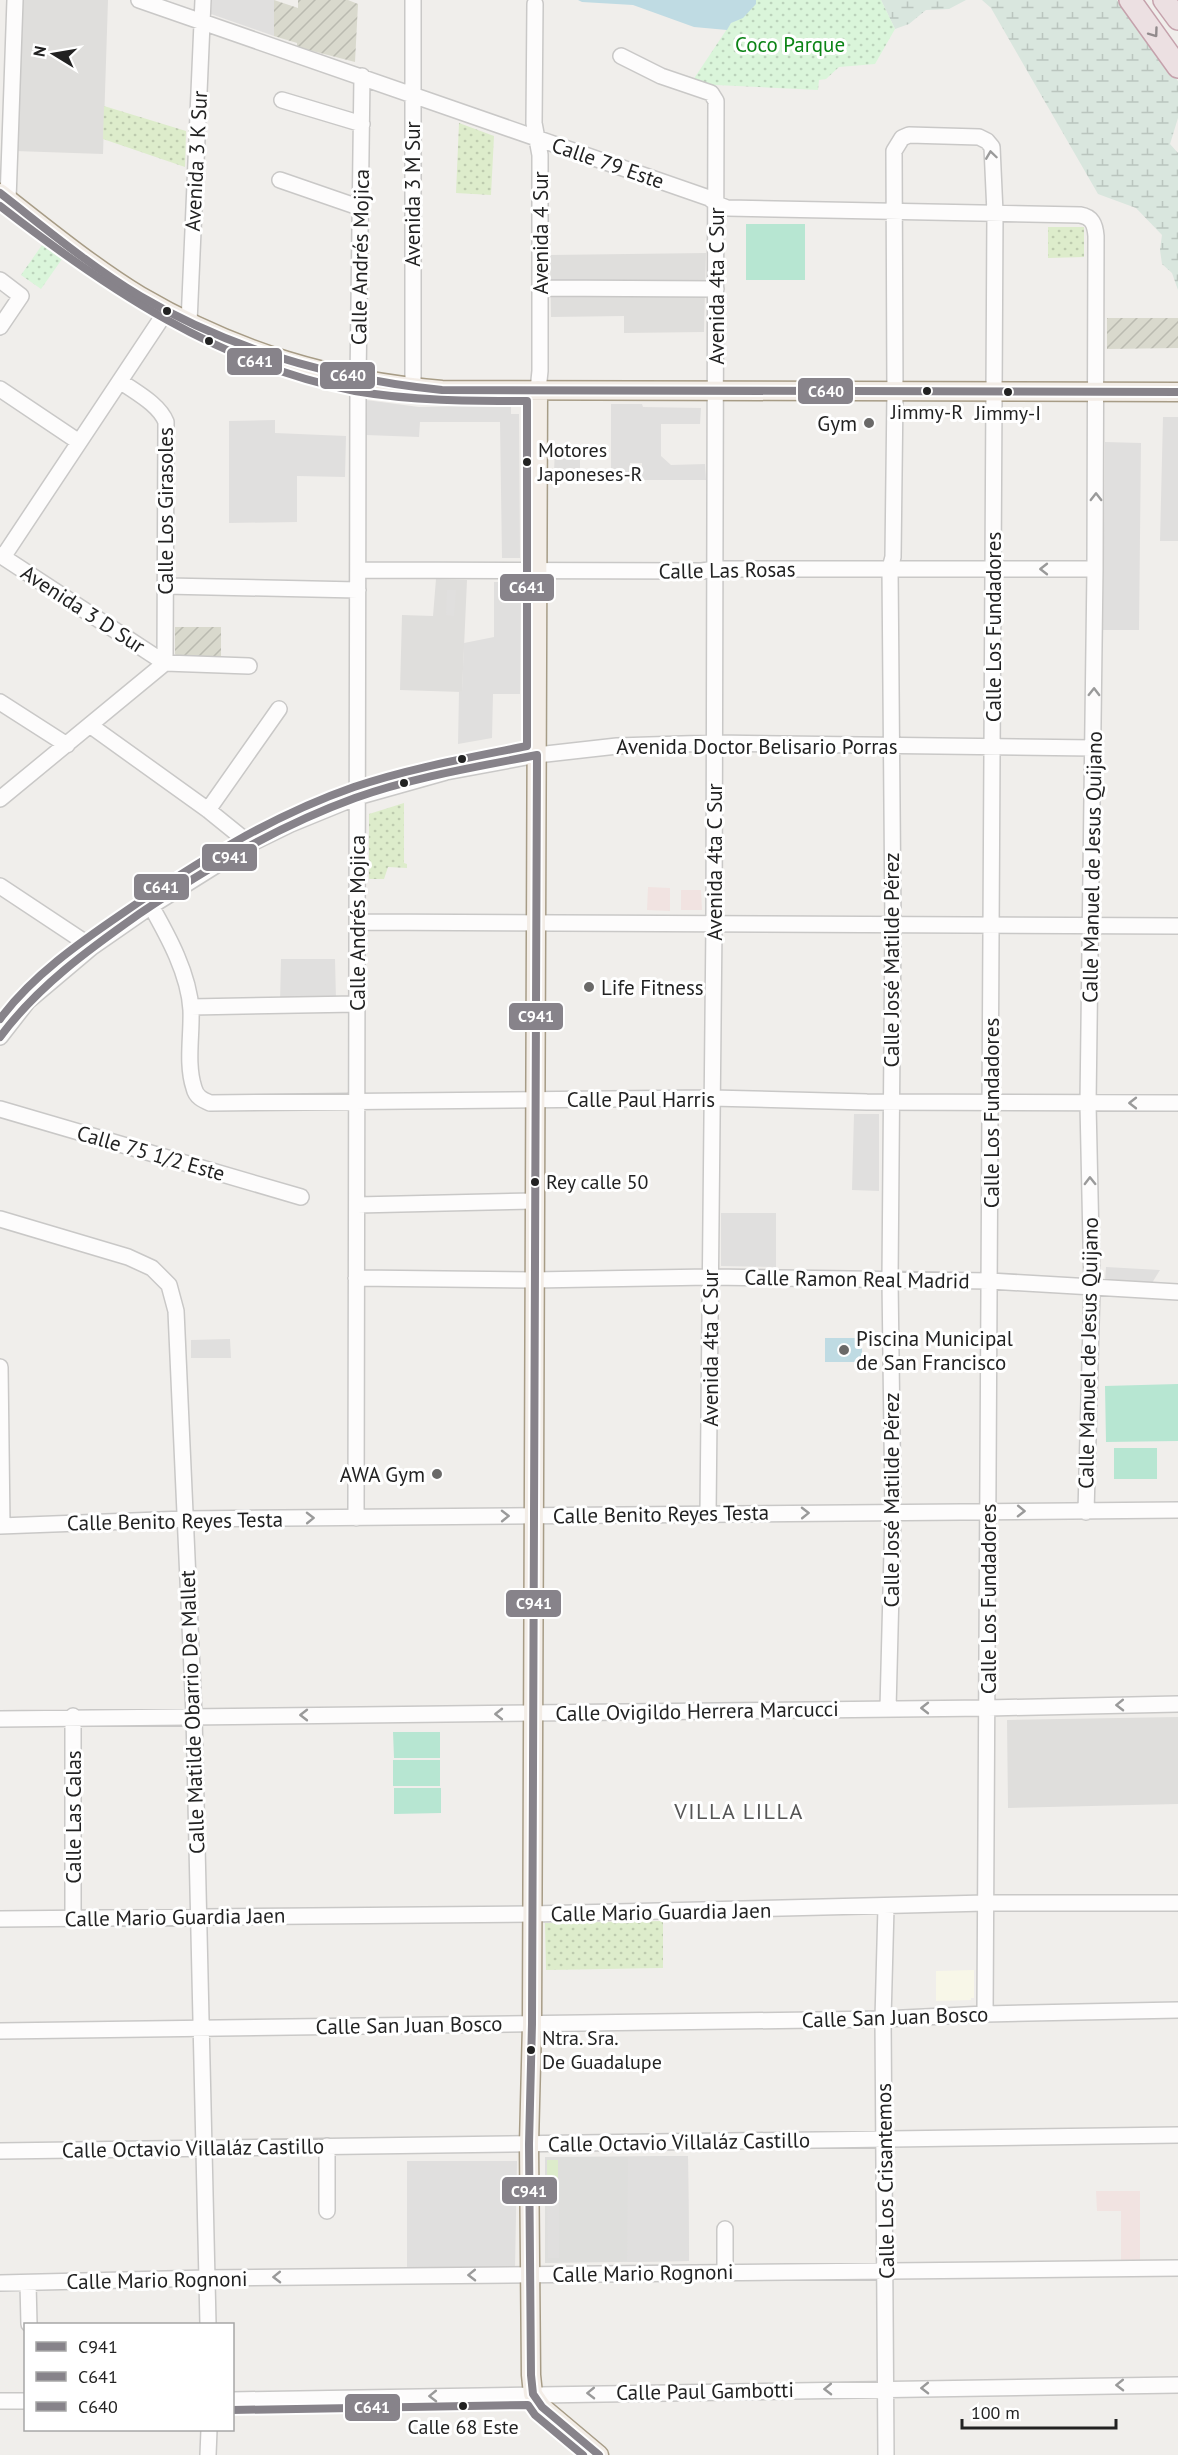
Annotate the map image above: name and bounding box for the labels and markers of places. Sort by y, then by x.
unlabelled marker [161,305,173,317]
unlabelled marker [203,335,215,347]
marker: Jimmy-R [921,385,933,397]
marker: Jimmy-I [1002,386,1014,398]
place label: Jimmy-R [890,399,963,425]
place label: Jimmy-I [974,400,1041,426]
place label: Gym [817,410,857,437]
marker: Gym [862,416,876,430]
place label: Motores Japoneses-R [537,437,643,487]
marker: Motores Japoneses-R [521,456,533,468]
unlabelled marker [456,753,468,765]
unlabelled marker [398,777,410,789]
place label: Life Fitness [601,974,704,1001]
marker: Life Fitness [582,980,596,994]
place label: Rey calle 50 [546,1169,649,1195]
marker: Rey calle 50 [529,1176,541,1188]
place label: Piscina Municipal de San Francisco [856,1325,1013,1376]
marker: Piscina Municipal de San Francisco [837,1343,851,1357]
place label: AWA Gym [340,1461,425,1488]
marker: AWA Gym [430,1467,444,1481]
place label: Ntra. Sra. De Guadalupe [542,2025,662,2075]
marker: Ntra. Sra. De Guadalupe [525,2044,537,2056]
marker: Calle 68 Este [457,2400,469,2412]
place label: Calle 68 Este [407,2414,519,2440]

